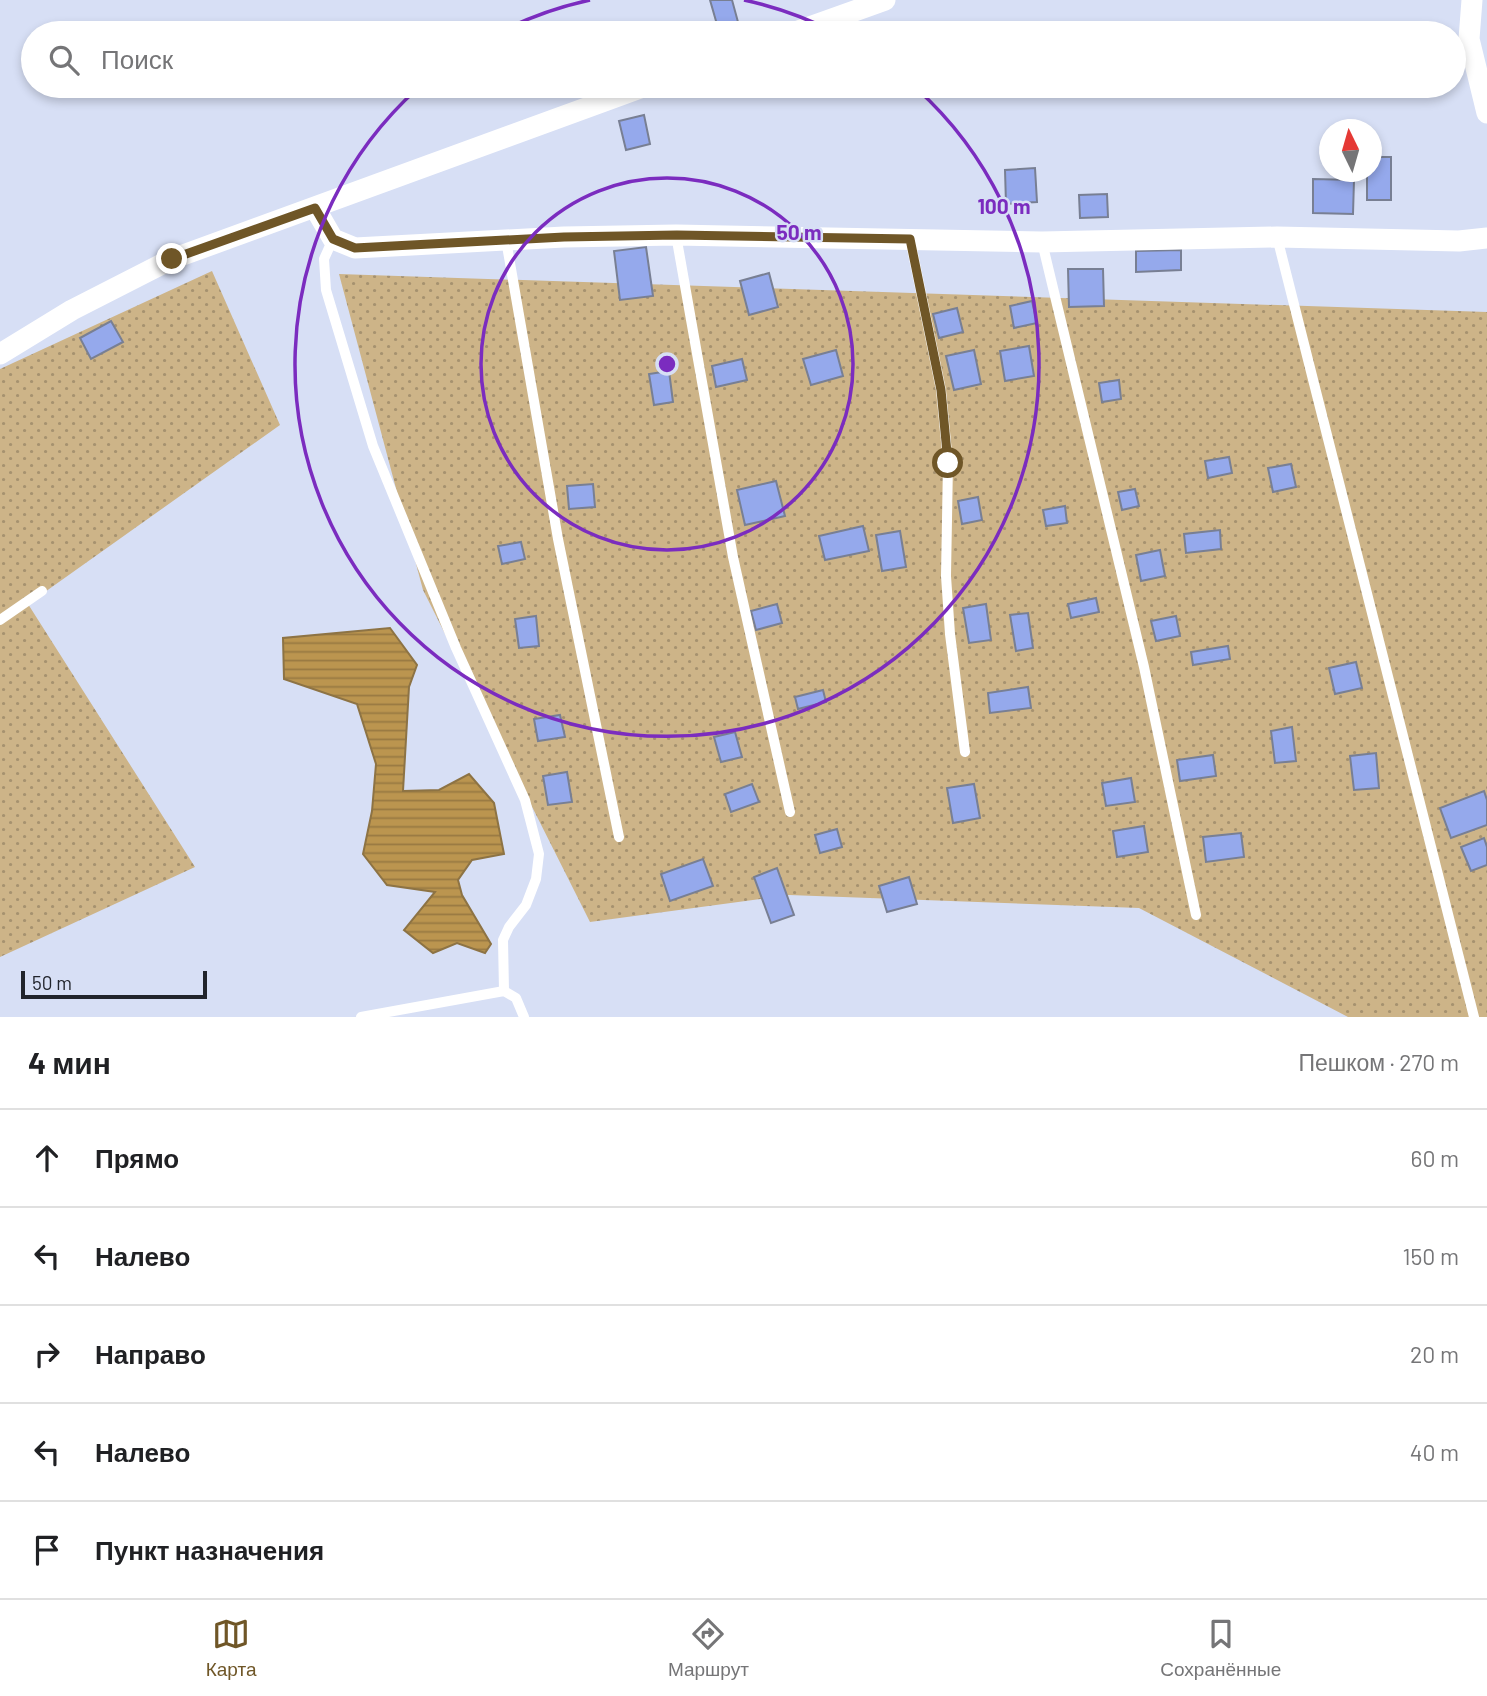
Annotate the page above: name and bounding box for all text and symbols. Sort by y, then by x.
search box [21,21,1466,98]
icon: search [45,41,83,79]
text: Поиск [101,43,173,74]
north arrow [1319,119,1382,182]
text: 100 m [977,193,1031,218]
text: 50 m [776,219,822,244]
route end [156,243,187,274]
centre of rings [655,352,679,376]
route start [932,447,963,478]
scale bar [21,968,206,1000]
text: 50 m [32,971,72,994]
text: 4 мин [28,1044,111,1080]
text: Пешком · 270 m [1298,1048,1459,1076]
icon: ahead [28,1139,66,1177]
text: Прямо [95,1142,179,1173]
text: 60 m [1411,1144,1459,1172]
icon: left [28,1237,66,1275]
text: Налево [95,1240,190,1271]
text: 150 m [1403,1242,1459,1270]
icon: right [28,1335,66,1373]
text: Направо [95,1338,206,1369]
text: 20 m [1410,1340,1459,1368]
icon: left [28,1433,66,1471]
text: Налево [95,1436,190,1467]
text: 40 m [1410,1438,1459,1466]
icon: arrive [28,1531,66,1569]
text: Пункт назначения [95,1534,324,1565]
tab: Карта [206,1615,257,1681]
tab: Маршрут [668,1615,749,1681]
tab: Сохранённые [1160,1615,1281,1681]

